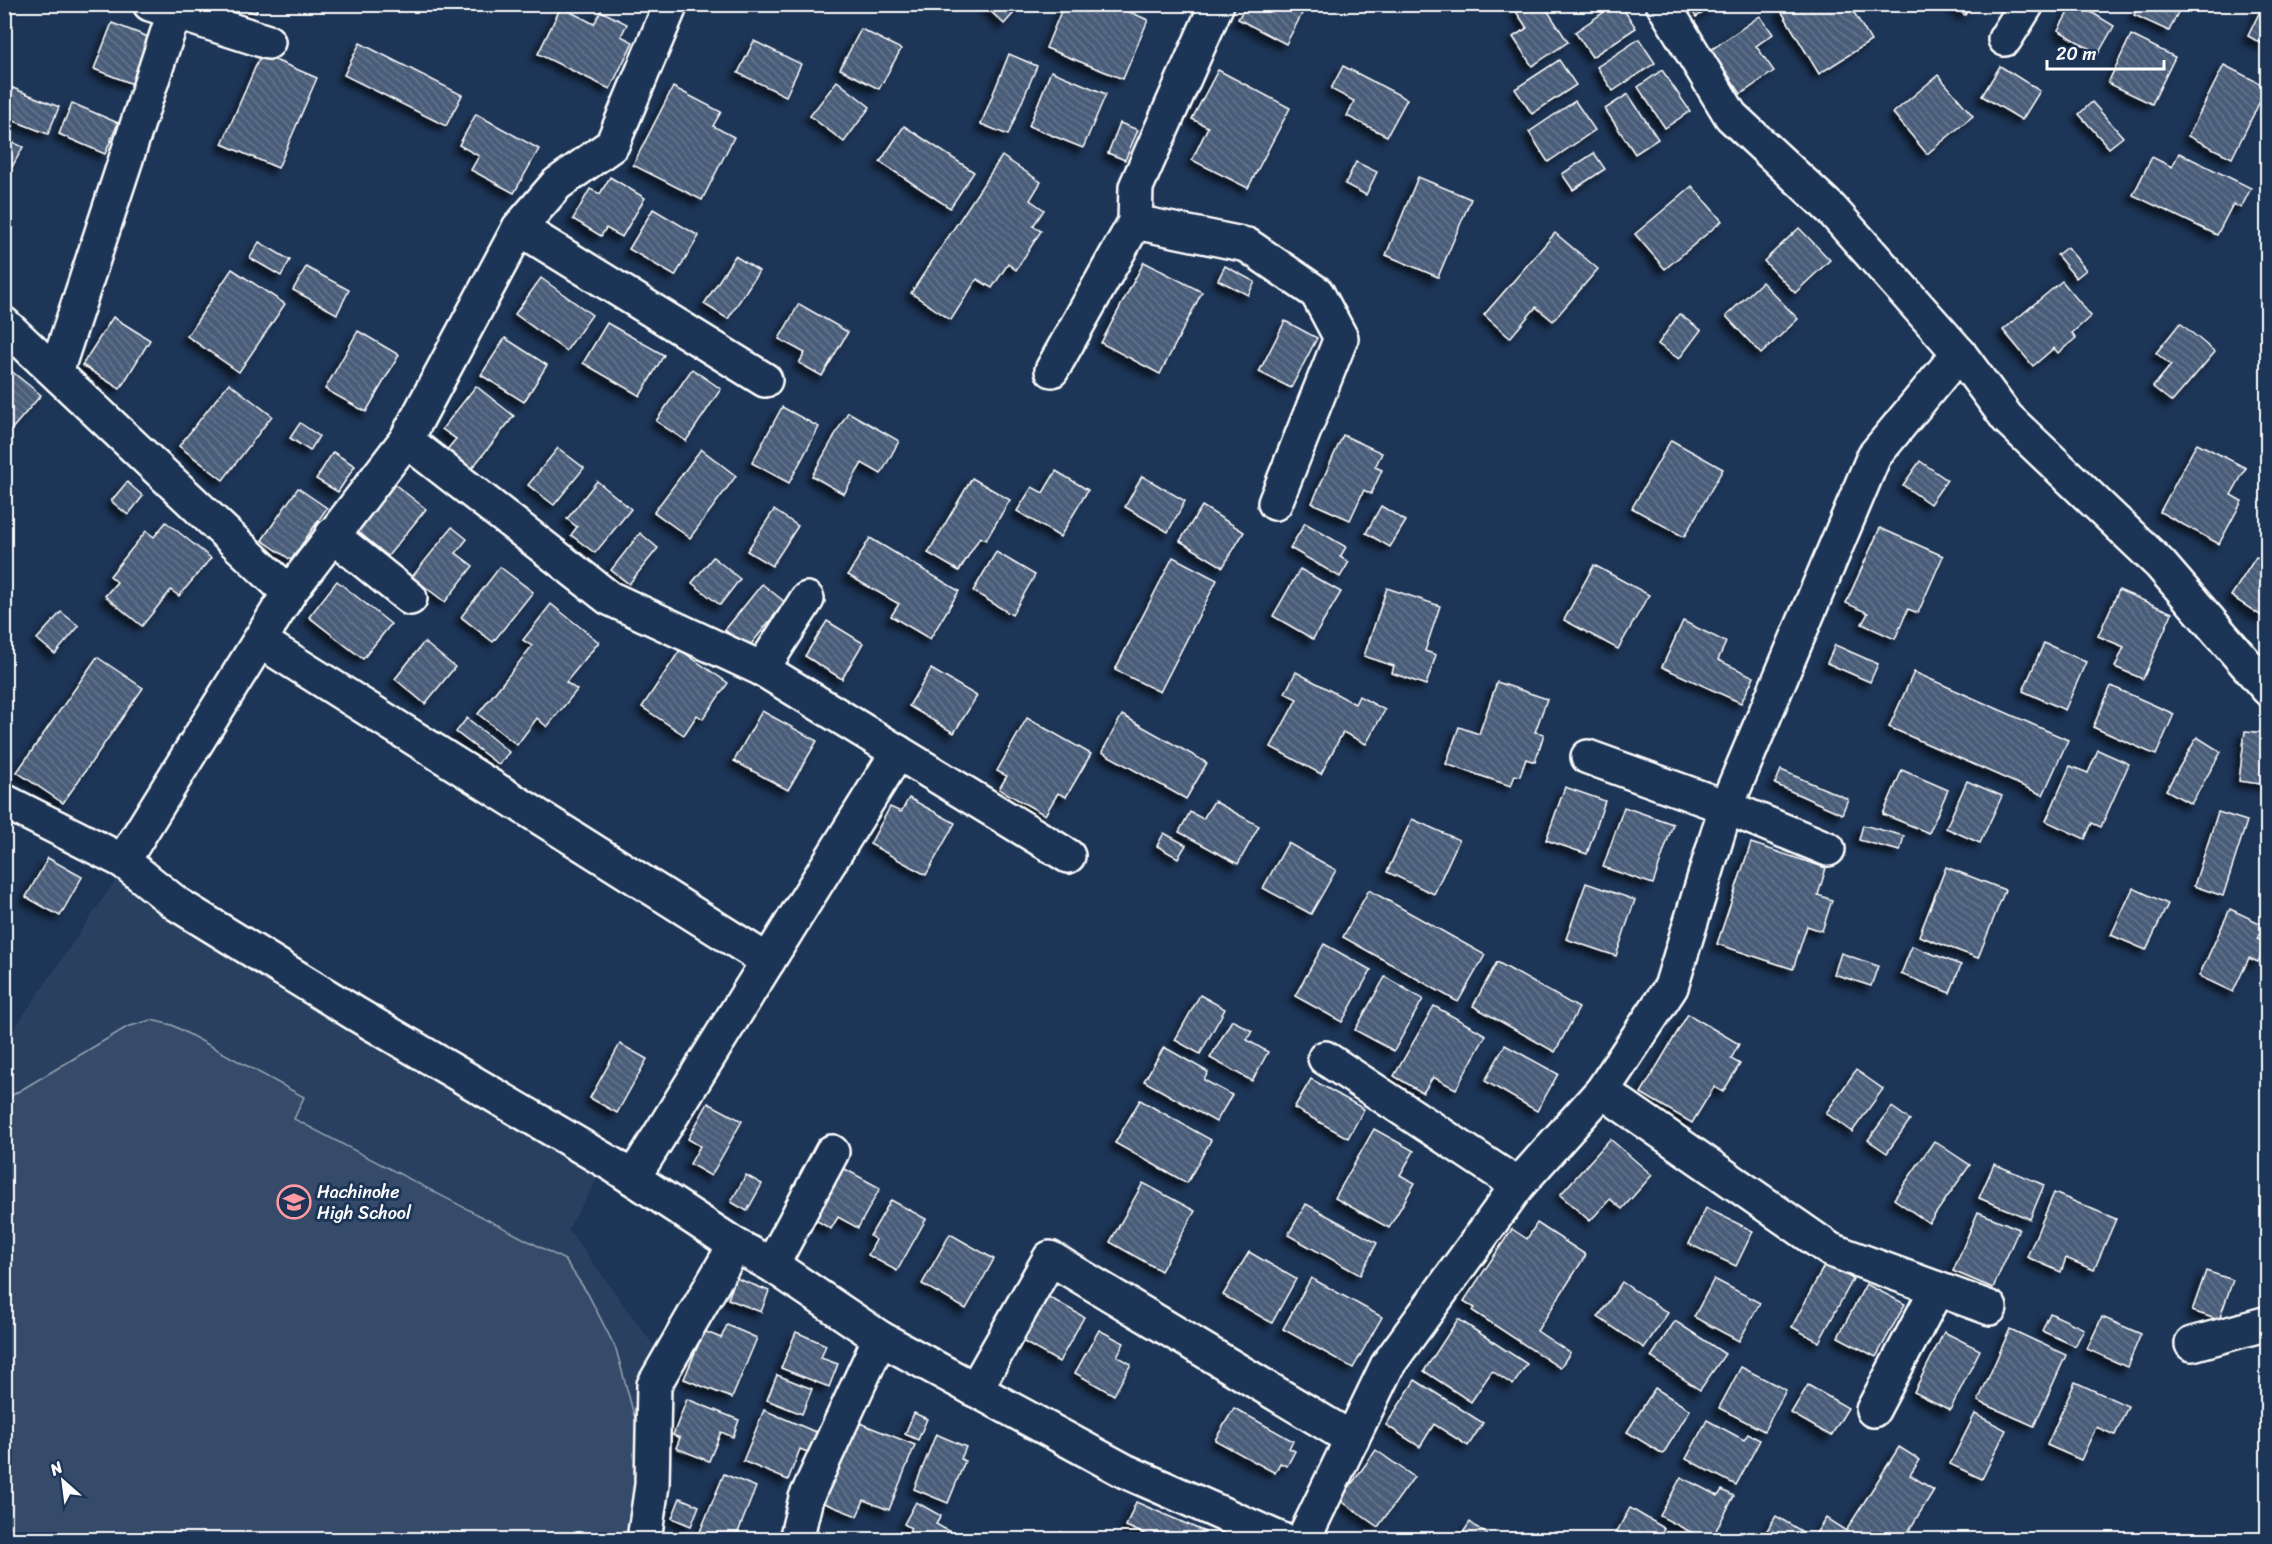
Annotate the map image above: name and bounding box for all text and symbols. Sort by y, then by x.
scale bar [2047,33,2164,71]
text: 20 m [2056,38,2096,70]
place label: Hachinohe High School [317,1176,412,1229]
school or university icon: Hachinohe High School [276,1184,312,1220]
north arrow [33,1451,93,1511]
text: N [44,1452,69,1484]

